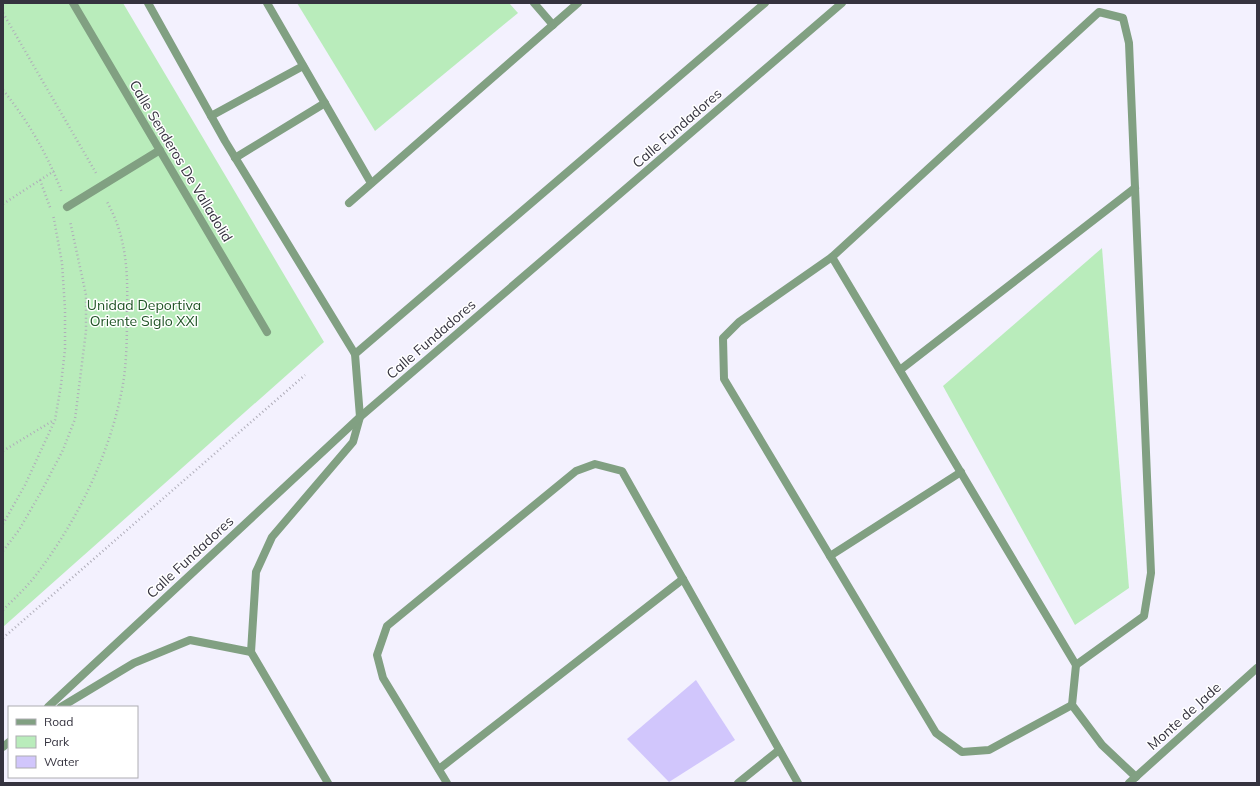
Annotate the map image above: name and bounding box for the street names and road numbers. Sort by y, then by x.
street label: Calle Senderos De Valladolid [126,77,236,245]
street label: Calle Fundadores [629,84,725,172]
street label: Calle Fundadores [383,295,479,383]
street label: Calle Fundadores [143,512,237,602]
street label: Monte de Jade [1143,678,1225,754]

